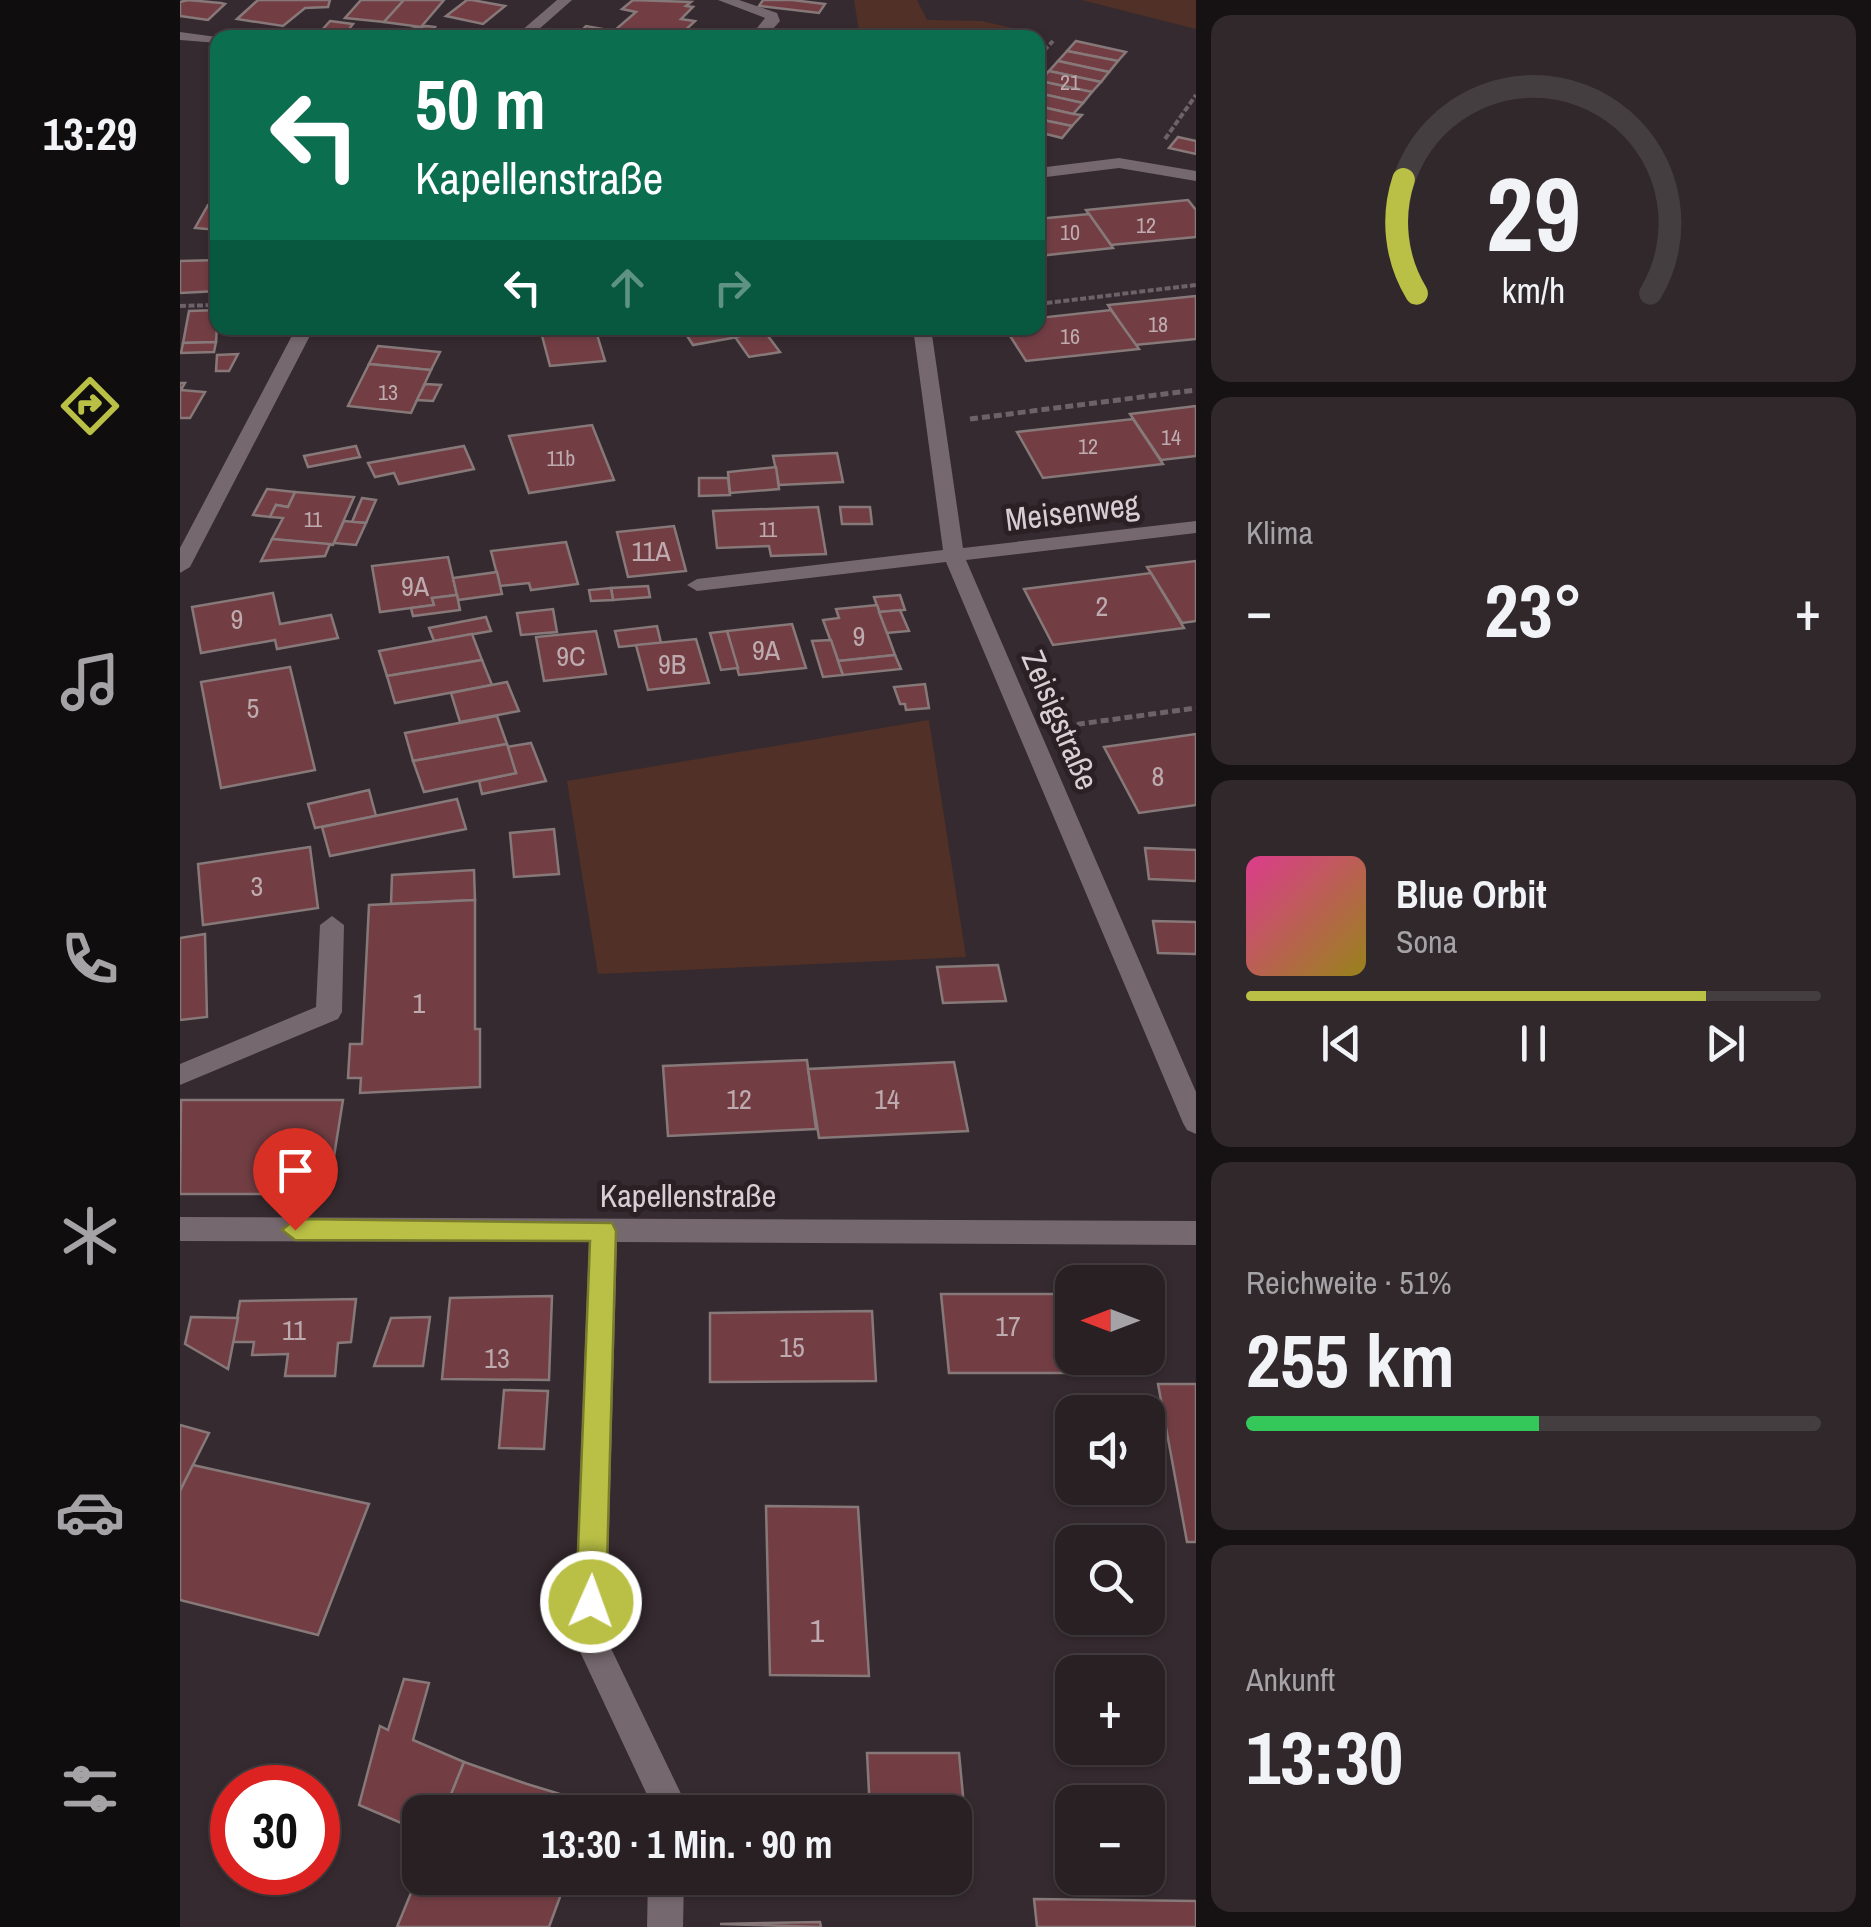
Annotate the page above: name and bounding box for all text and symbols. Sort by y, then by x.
text: 50 m [415,57,546,151]
house number: 21 [1060,67,1080,97]
icon: left [250,70,380,200]
text: 13:29 [43,103,137,164]
text: 29 [1486,143,1581,283]
text: Kapellenstraße [415,147,663,208]
house number: 12 [1136,210,1156,240]
house number: 10 [1060,217,1080,247]
icon: left [495,260,550,315]
icon: ahead [600,260,655,315]
icon: right [705,260,760,315]
text: km/h [1502,266,1565,314]
house number: 18 [1148,309,1168,339]
house number: 16 [1060,321,1080,351]
icon: directions [55,371,125,441]
house number: 13 [378,377,398,407]
house number: 14 [1161,422,1181,452]
house number: 12 [1078,431,1098,461]
house number: 11b [547,443,575,473]
street label: Meisenweg [1003,482,1142,541]
house number: 11 [304,504,322,534]
text: Klima [1246,511,1313,554]
house number: 11 [759,514,777,544]
house number: 11A [631,532,671,570]
text: 23° [1484,559,1583,660]
house number: 9A [401,567,430,605]
text: − [1246,573,1272,647]
text: + [1795,573,1821,647]
house number: 2 [1096,587,1108,625]
house number: 9 [231,600,243,638]
house number: 9 [853,617,865,655]
house number: 9A [752,631,781,669]
house number: 9C [556,637,586,675]
street label: Zeisigstraße [1012,644,1109,796]
house number: 9B [658,645,686,683]
icon: music [55,647,125,717]
house number: 5 [247,689,259,727]
house number: 8 [1152,757,1164,795]
house number: 3 [251,867,263,905]
text: Blue Orbit [1396,869,1547,920]
text: Sona [1396,920,1457,963]
icon: phone [55,924,125,994]
house number: 1 [413,984,426,1022]
icon: previous [1314,1016,1369,1071]
icon: pause [1506,1016,1561,1071]
icon: next [1698,1016,1753,1071]
house number: 12 [726,1080,752,1118]
house number: 14 [874,1080,900,1118]
pin [253,1128,338,1231]
icon: arrive [268,1143,323,1198]
street label: Kapellenstraße [600,1174,776,1217]
icon: climate [55,1201,125,1271]
text: Reichweite · 51% [1246,1261,1452,1304]
north arrow [1055,1265,1165,1375]
map controls [1055,1265,1165,1895]
house number: 17 [995,1307,1021,1345]
text: 255 km [1246,1309,1455,1410]
house number: 11 [282,1311,306,1349]
house number: 15 [779,1328,805,1366]
house number: 13 [484,1339,510,1377]
button: sound [1055,1395,1165,1505]
icon: car [55,1477,125,1547]
button: search [1055,1525,1165,1635]
position arrow [539,1550,643,1654]
house number: 1 [810,1609,825,1652]
button: + [1055,1655,1165,1765]
text: Ankunft [1246,1658,1335,1701]
text: 13:30 [1246,1706,1403,1807]
icon: filters [55,1754,125,1824]
speed limit sign: 30 [210,1765,340,1895]
button: − [1055,1785,1165,1895]
text: 13:30 · 1 Min. · 90 m [541,1819,833,1870]

